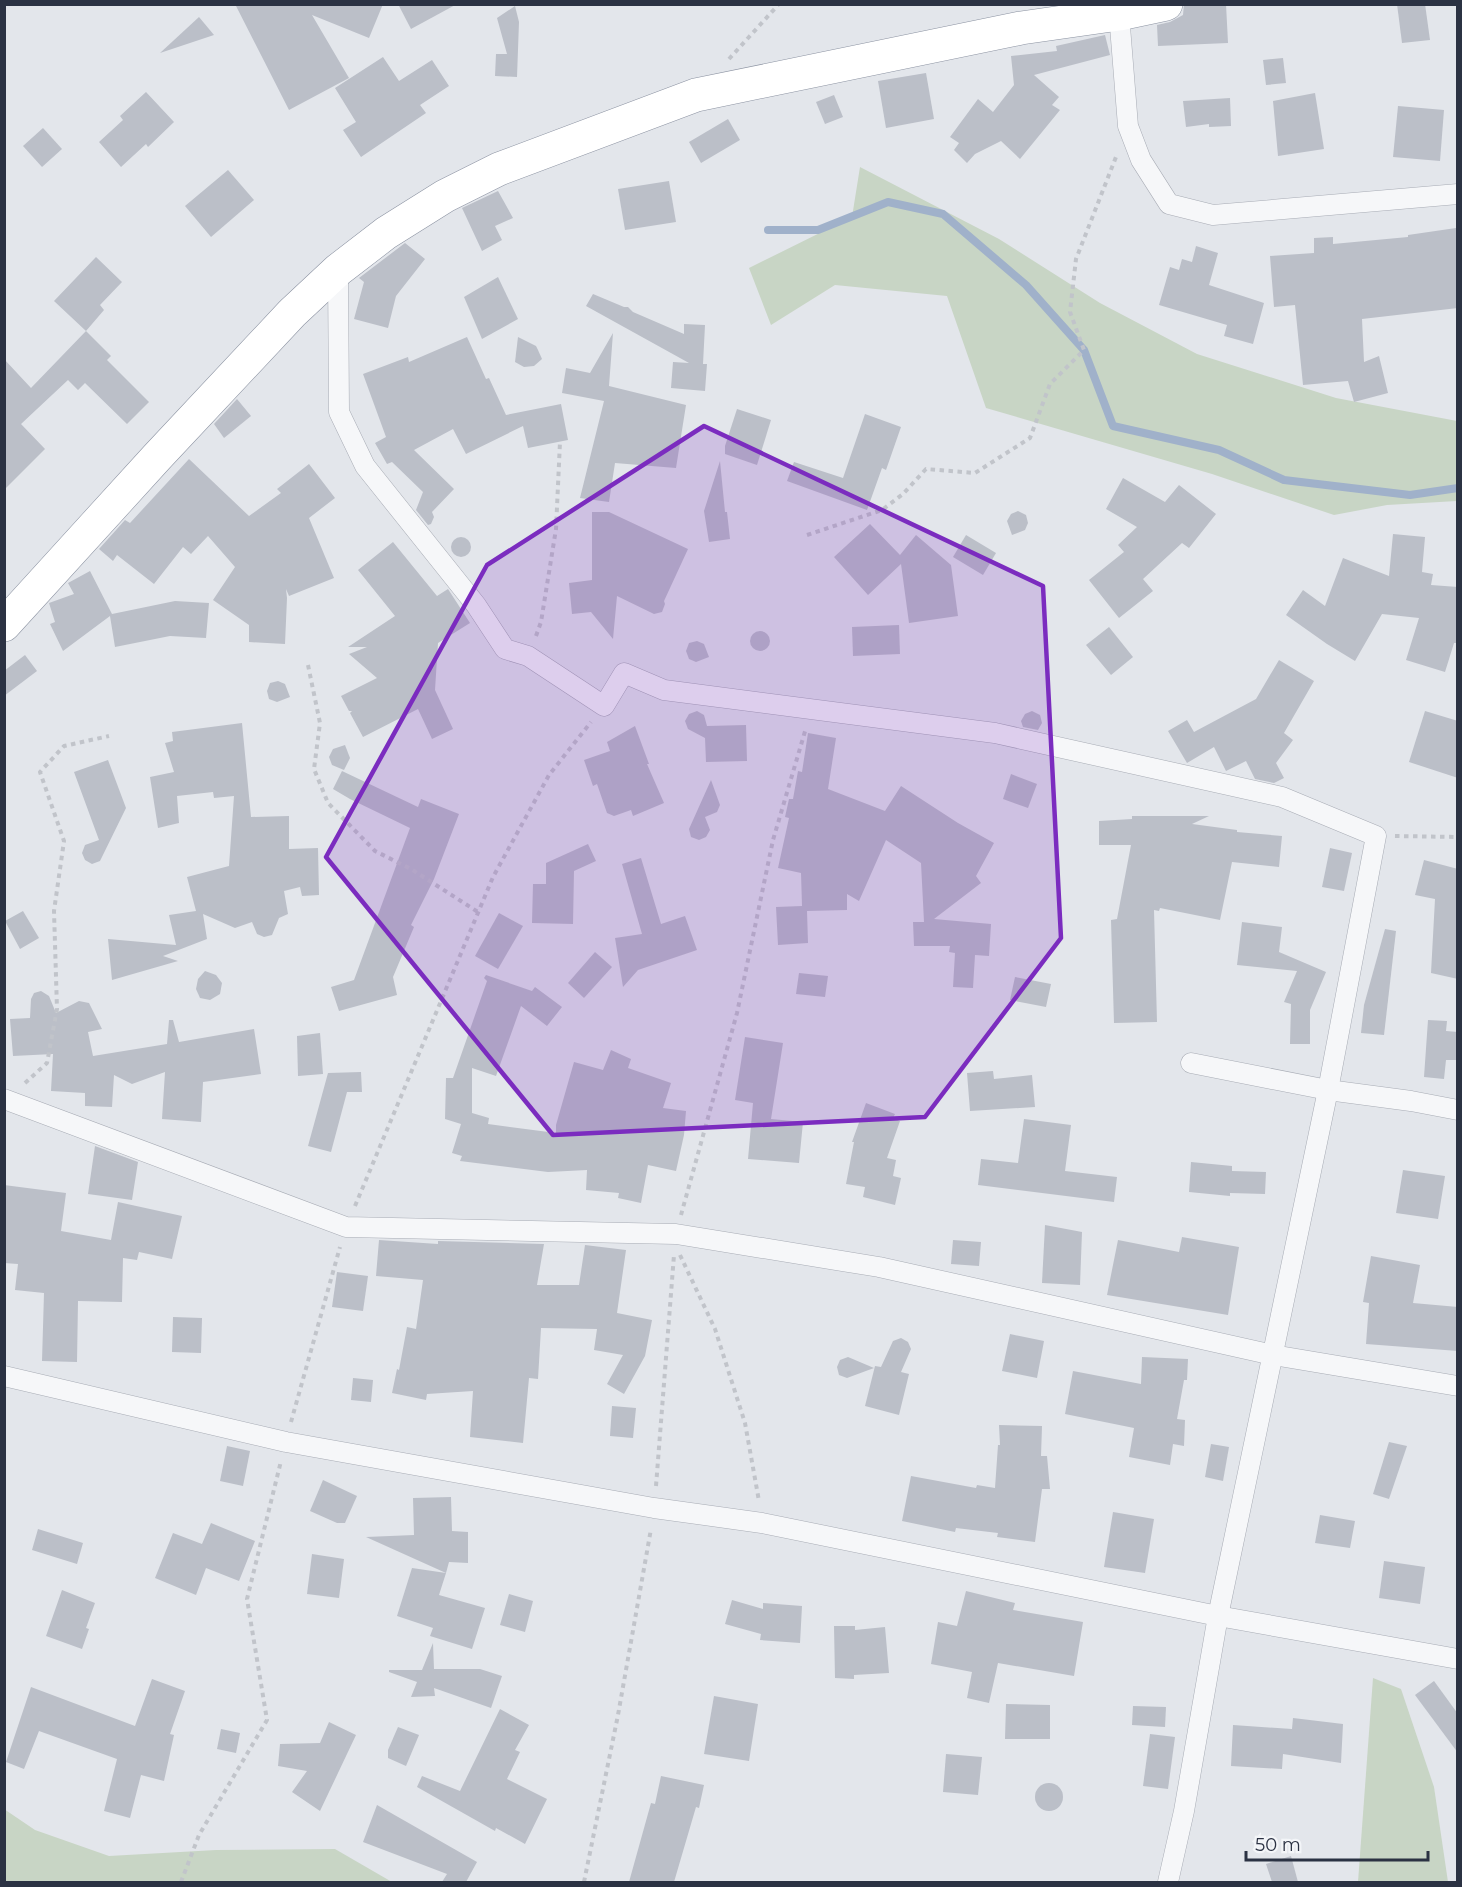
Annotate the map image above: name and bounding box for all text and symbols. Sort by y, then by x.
scale bar [1246,1824,1428,1862]
text: 50 m [1255,1834,1301,1856]

